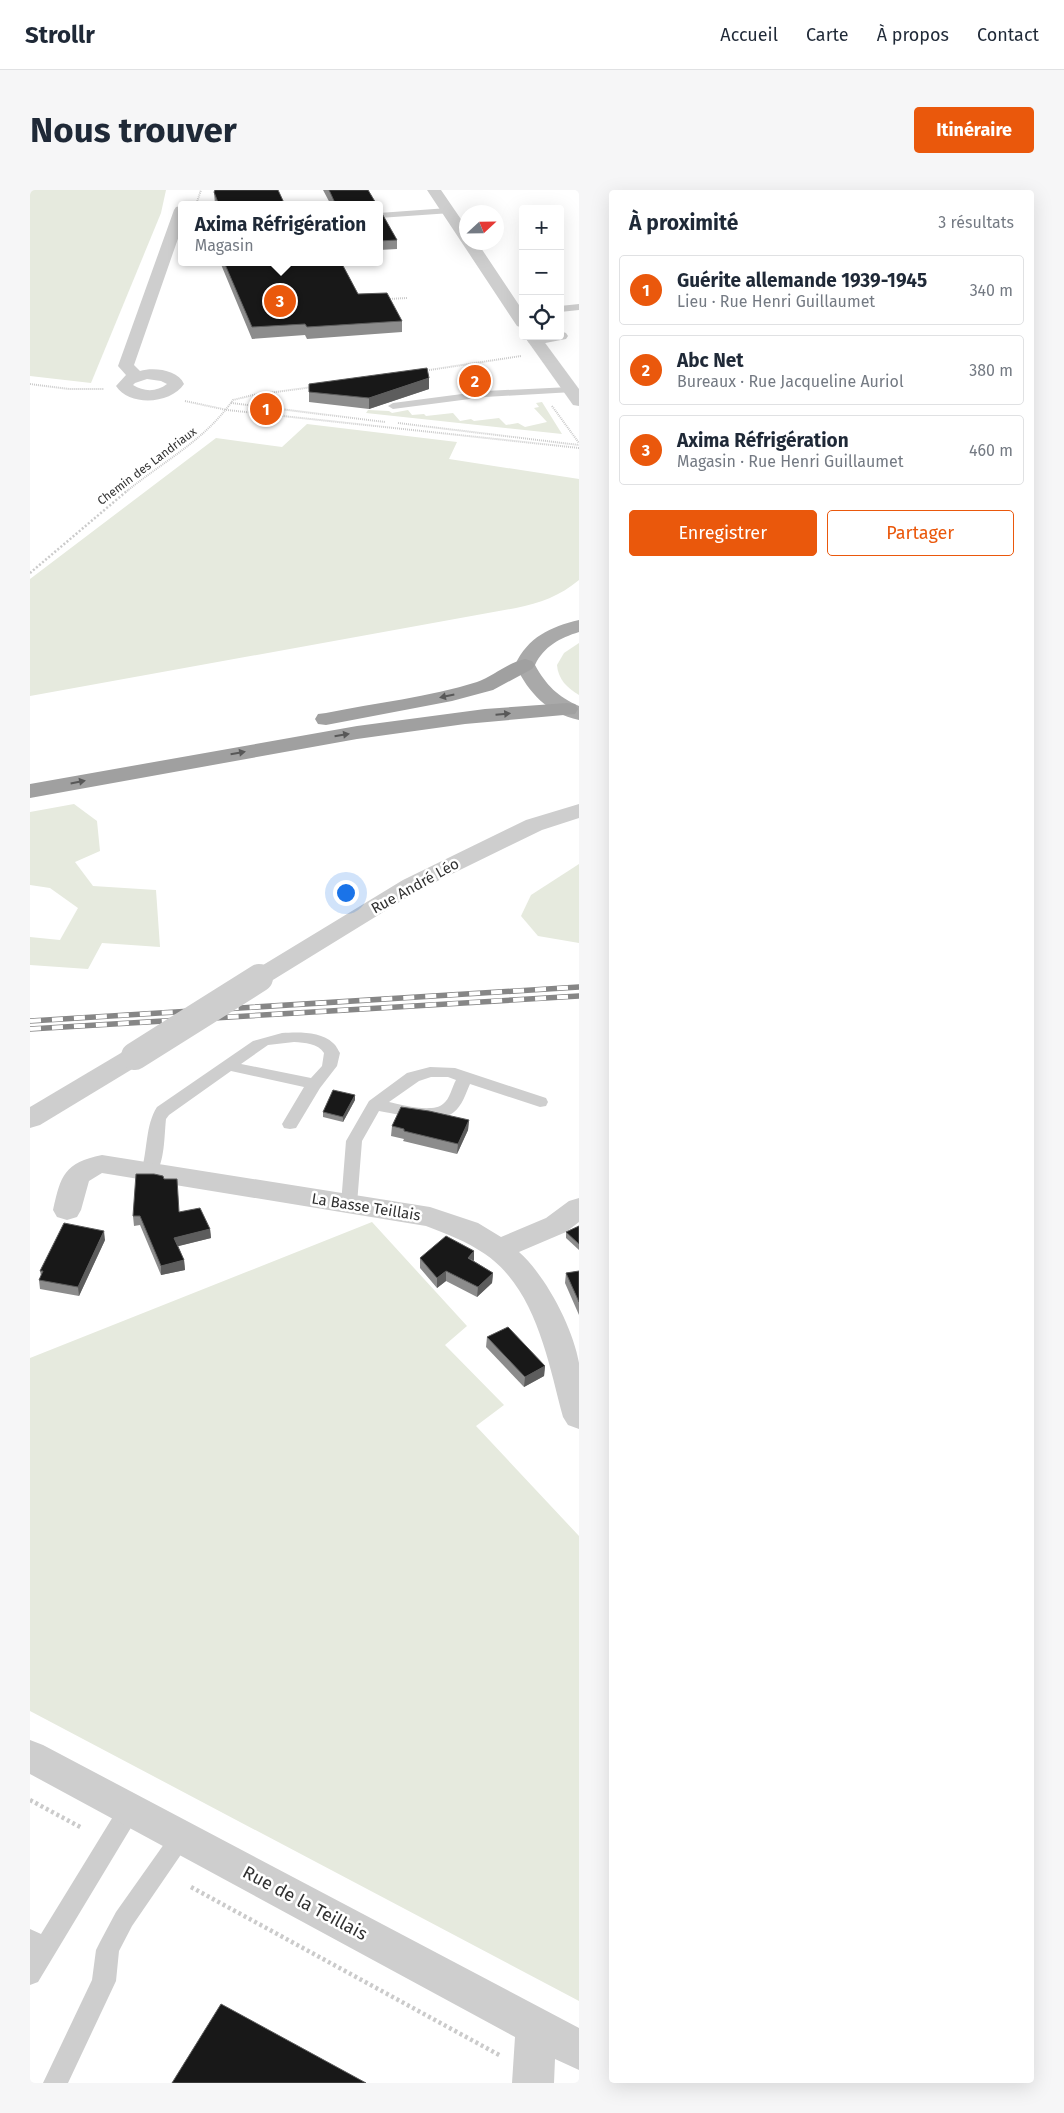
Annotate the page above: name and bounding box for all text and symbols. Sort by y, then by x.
text: Strollr [25,21,95,49]
text: Accueil [720,24,778,46]
text: Carte [806,24,849,46]
text: À propos [877,24,949,46]
text: Contact [977,24,1039,46]
button: Itinéraire [914,107,1034,153]
text: Nous trouver [30,109,237,151]
popup [178,201,383,266]
north arrow [459,205,504,250]
map controls [519,205,564,340]
button: + [519,205,564,250]
text: À proximité [629,210,738,236]
text: Axima Réfrigération [195,213,366,236]
text: 3 résultats [938,213,1014,232]
text: Magasin [195,236,254,255]
button: − [519,250,564,295]
text: Guérite allemande 1939-1945 [677,269,927,292]
text: 1 [642,281,650,300]
text: 340 m [970,281,1013,300]
pin: 3 [264,282,296,320]
text: Lieu · Rue Henri Guillaumet [677,292,875,311]
button: locate [519,295,564,340]
text: Abc Net [677,349,744,372]
text: 2 [642,361,650,380]
text: 380 m [969,361,1013,380]
pin: 2 [459,362,491,400]
text: Bureaux · Rue Jacqueline Auriol [677,372,904,391]
pin: 1 [250,390,282,428]
street label: Chemin des Landriaux [95,424,199,508]
text: Axima Réfrigération [677,429,849,452]
text: 3 [642,441,650,460]
text: 460 m [969,441,1013,460]
text: Magasin · Rue Henri Guillaumet [677,452,904,471]
button: Enregistrer [629,510,817,556]
button: Partager [827,510,1014,556]
one-way arrow [440,692,455,700]
one-way arrow [495,709,511,717]
one-way arrow [334,730,350,738]
one-way arrow [230,748,246,756]
one-way arrow [70,778,86,786]
street label: Rue André Léo [368,854,462,918]
your location [333,880,359,906]
street label: La Basse Teillais [310,1190,422,1224]
street label: Rue de la Teillais [239,1861,371,1945]

